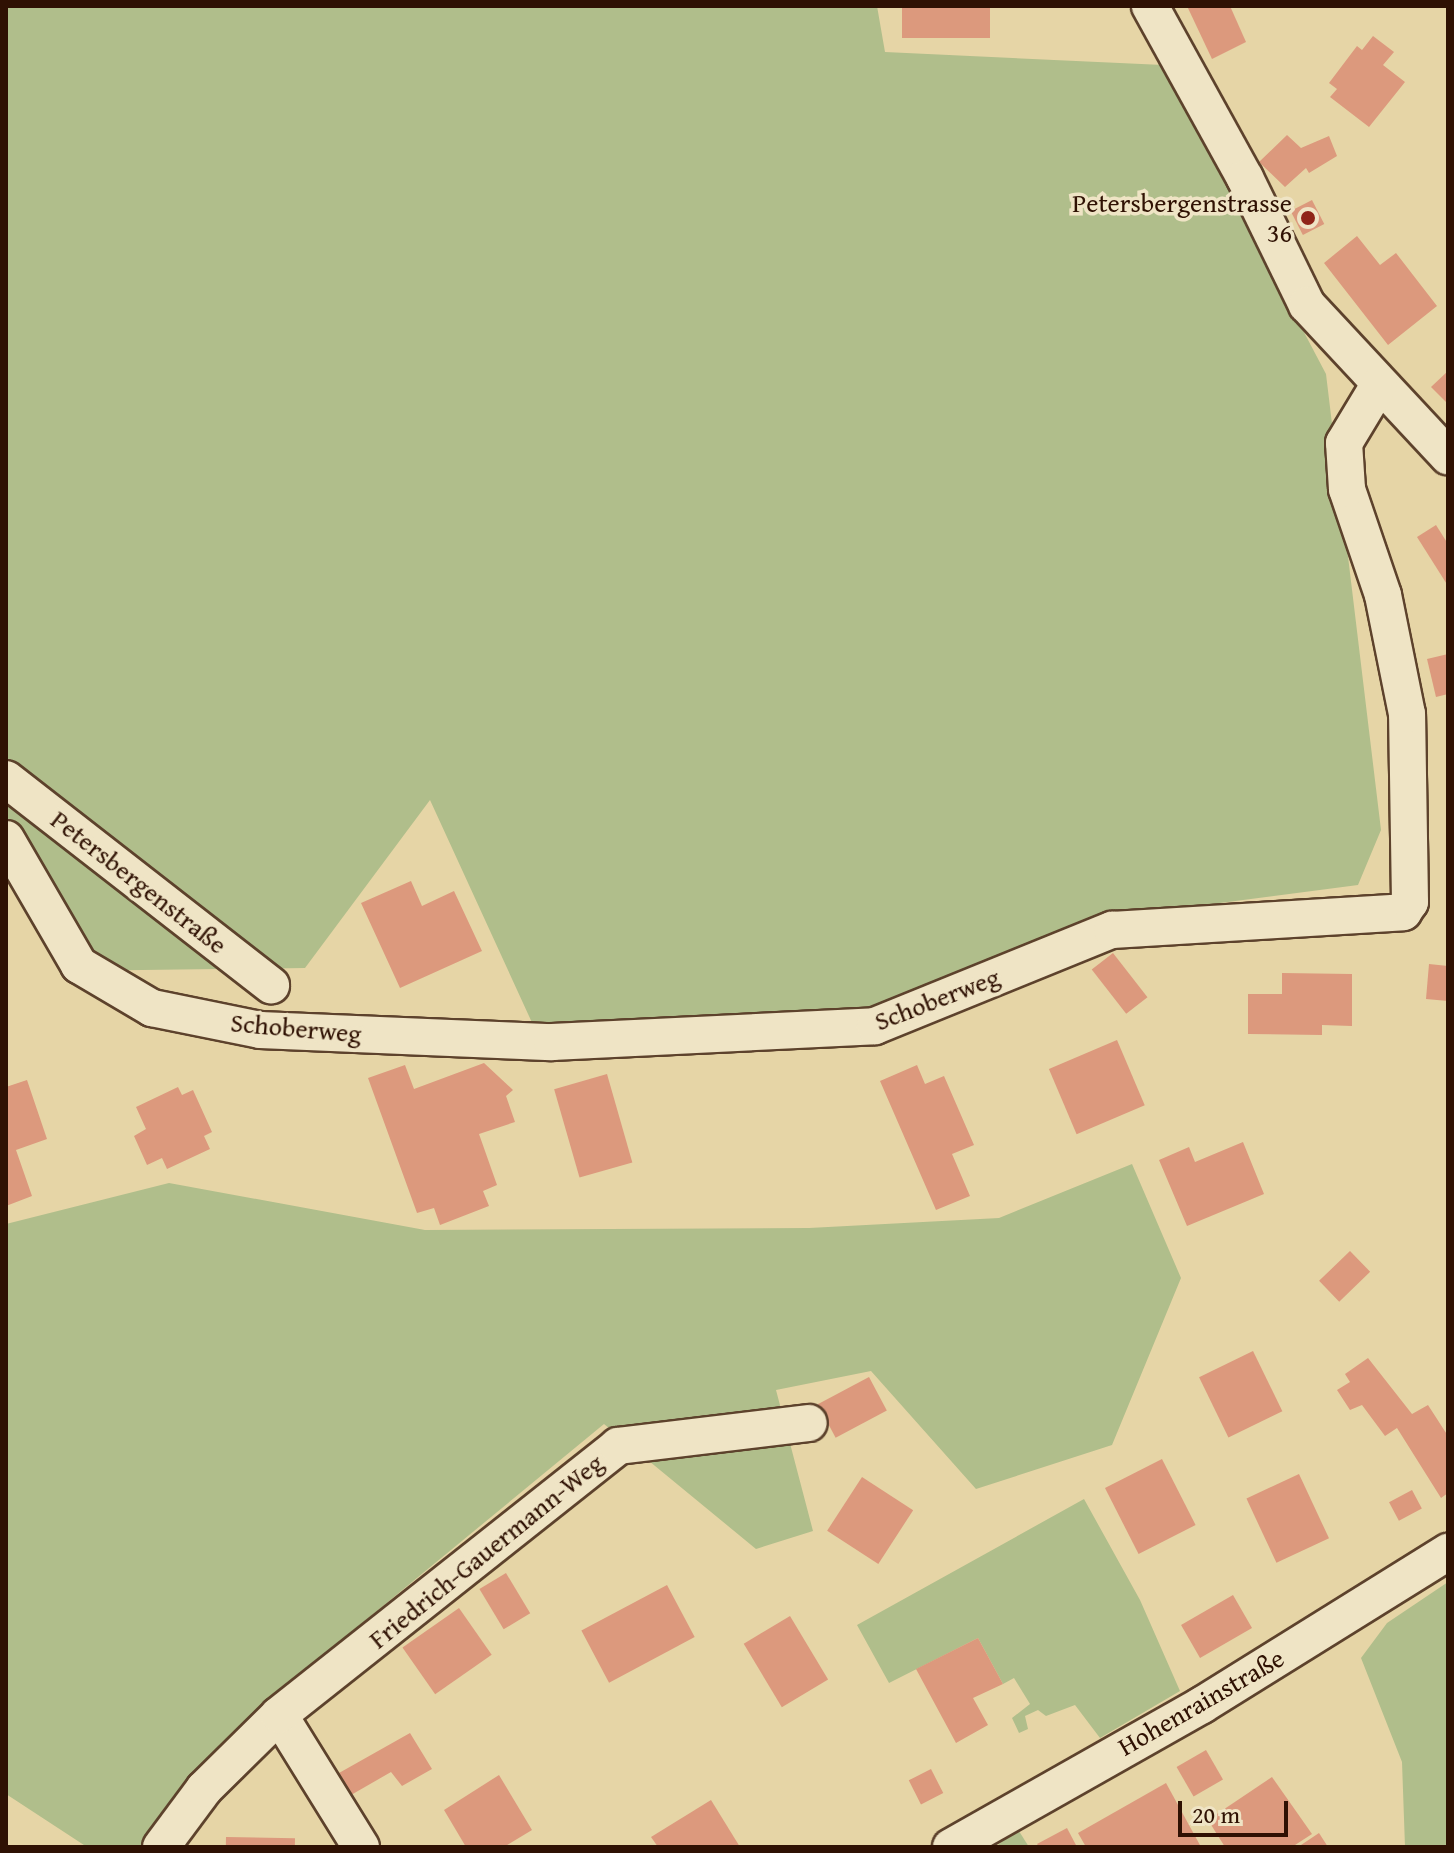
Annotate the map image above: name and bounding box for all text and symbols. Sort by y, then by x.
place label: Petersbergenstrasse 36 [1072,187,1292,248]
marker: Petersbergenstrasse 36 [1299,209,1317,227]
street label: Petersbergenstraße [45,804,233,960]
street label: Schoberweg [870,961,1004,1037]
street label: Schoberweg [229,1007,363,1049]
street label: Friedrich-Gauermann-Weg [363,1447,609,1655]
street label: Hohenrainstraße [1113,1642,1289,1762]
scale bar [1182,1785,1292,1835]
text: 20 m [1192,1797,1240,1832]

